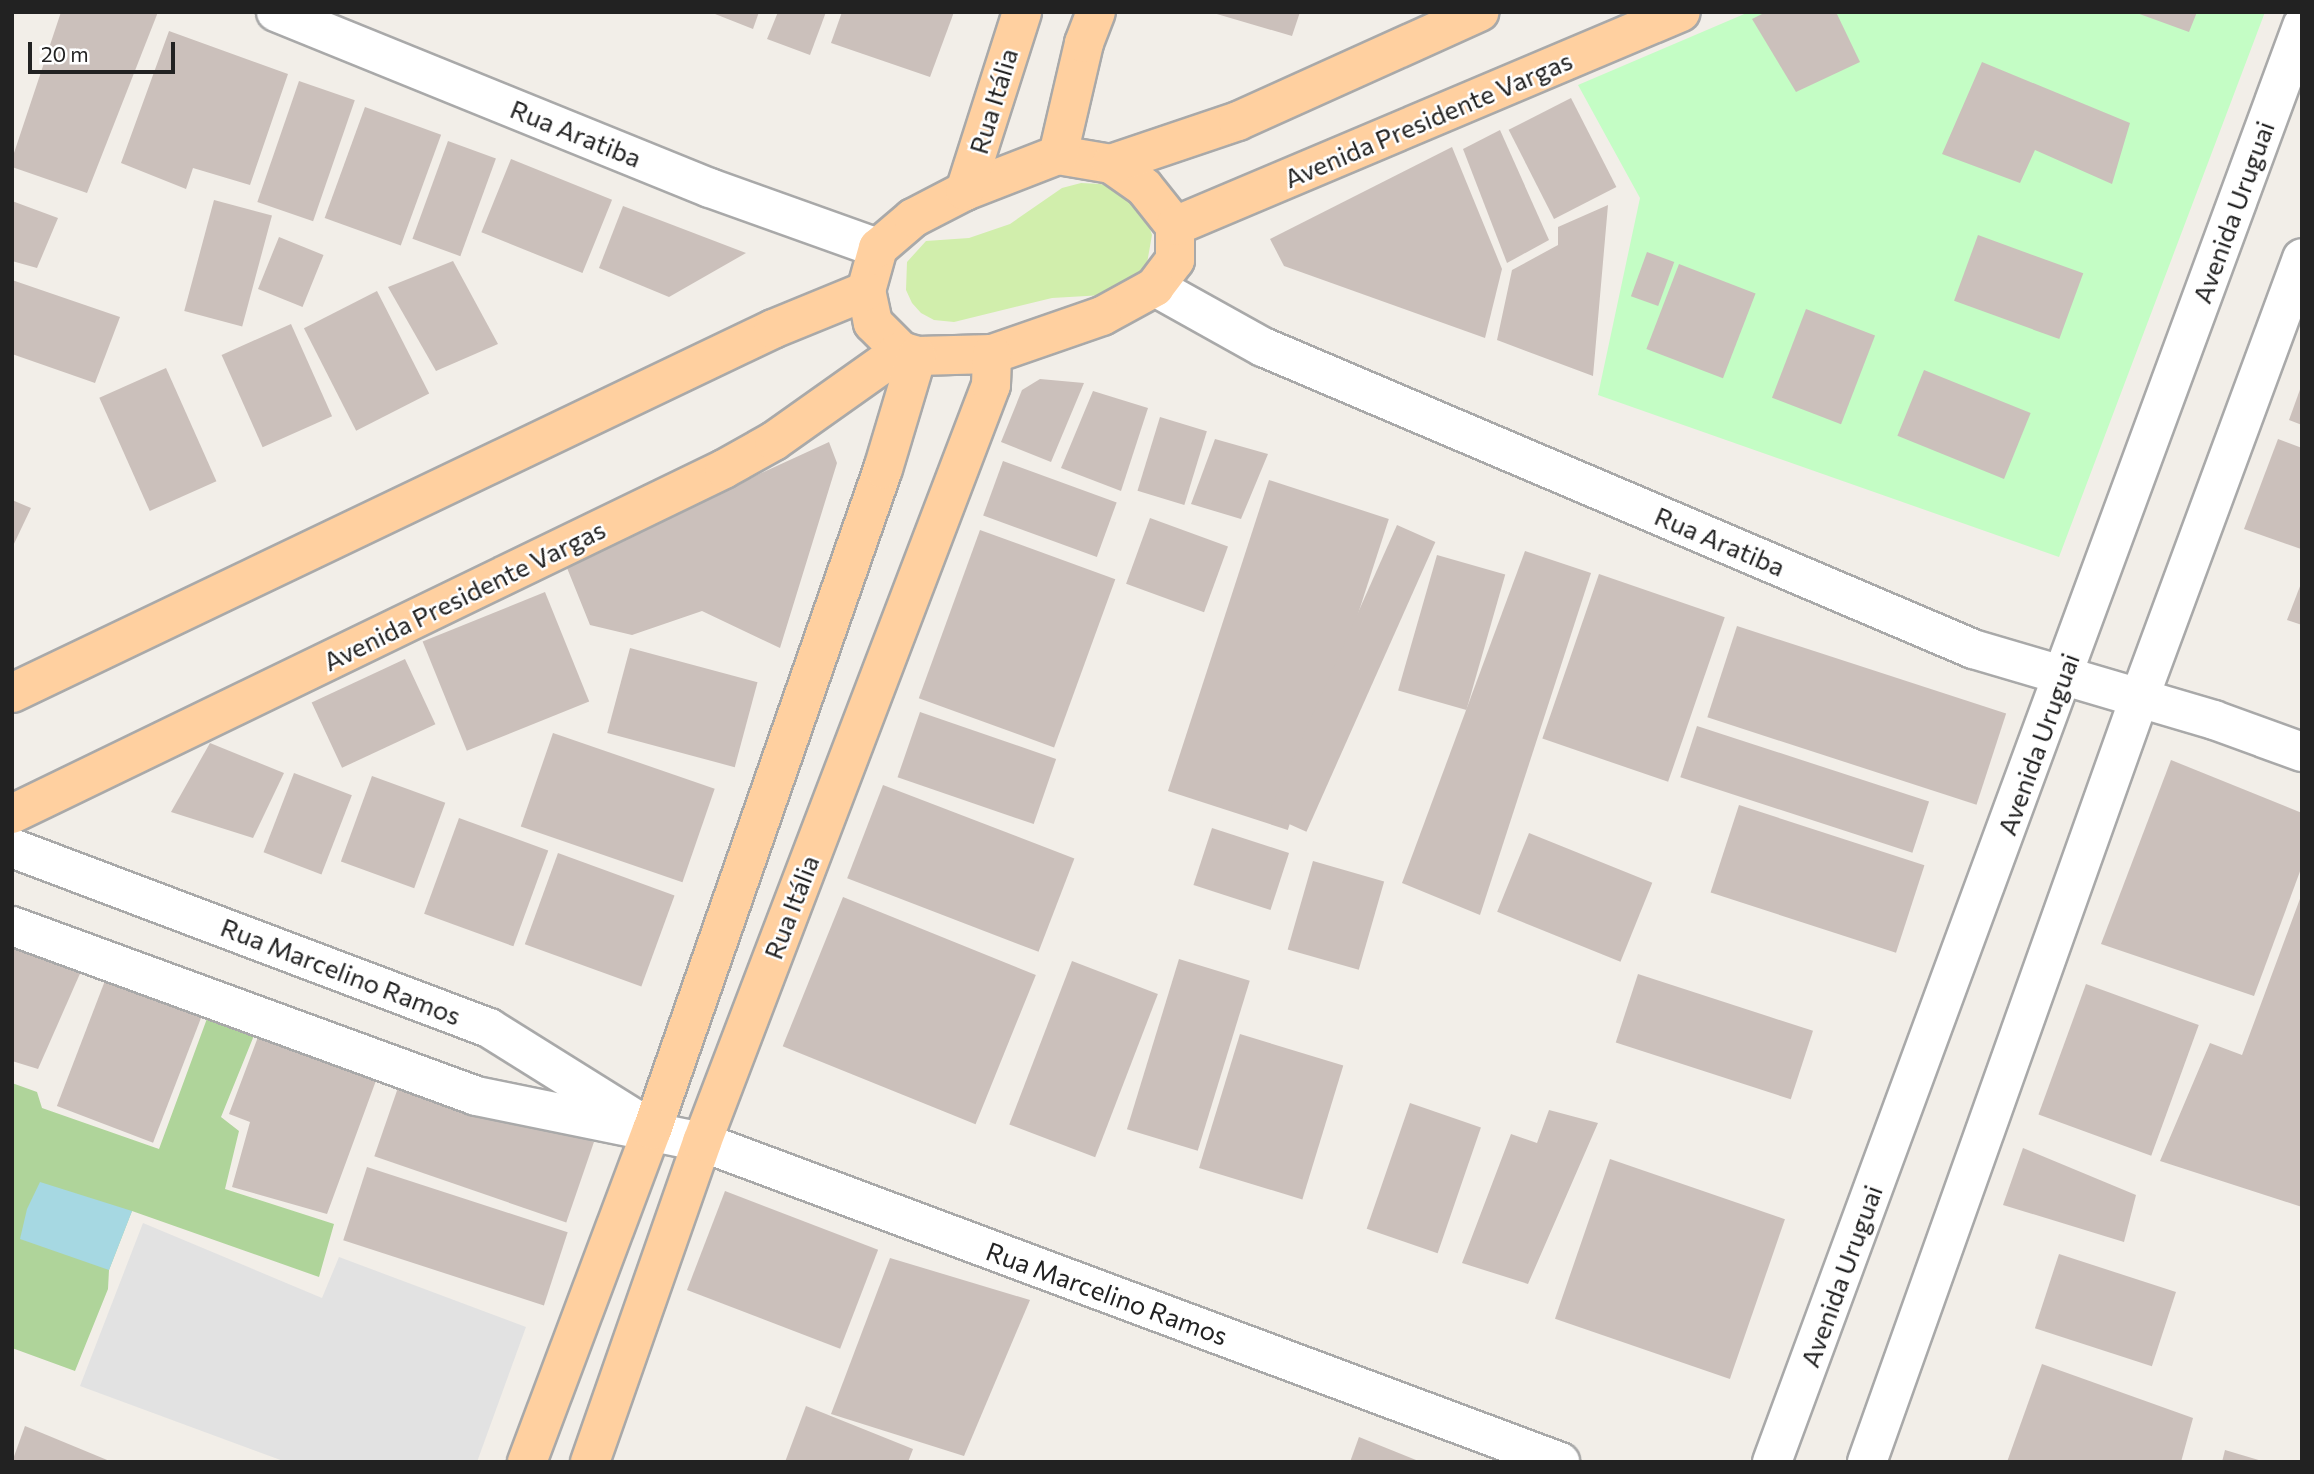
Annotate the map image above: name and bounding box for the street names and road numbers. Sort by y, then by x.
street label: Rua Itália [962,44,1024,158]
street label: Avenida Presidente Vargas [1279,44,1577,194]
street label: Rua Aratiba [506,93,646,173]
street label: Avenida Uruguai [2186,117,2280,307]
street label: Rua Aratiba [1650,500,1790,582]
street label: Avenida Presidente Vargas [318,513,610,677]
street label: Avenida Uruguai [1991,649,2085,839]
street label: Rua Itália [757,851,825,963]
street label: Rua Marcelino Ramos [217,911,465,1031]
street label: Avenida Uruguai [1794,1181,1888,1371]
street label: Rua Marcelino Ramos [982,1235,1232,1351]

